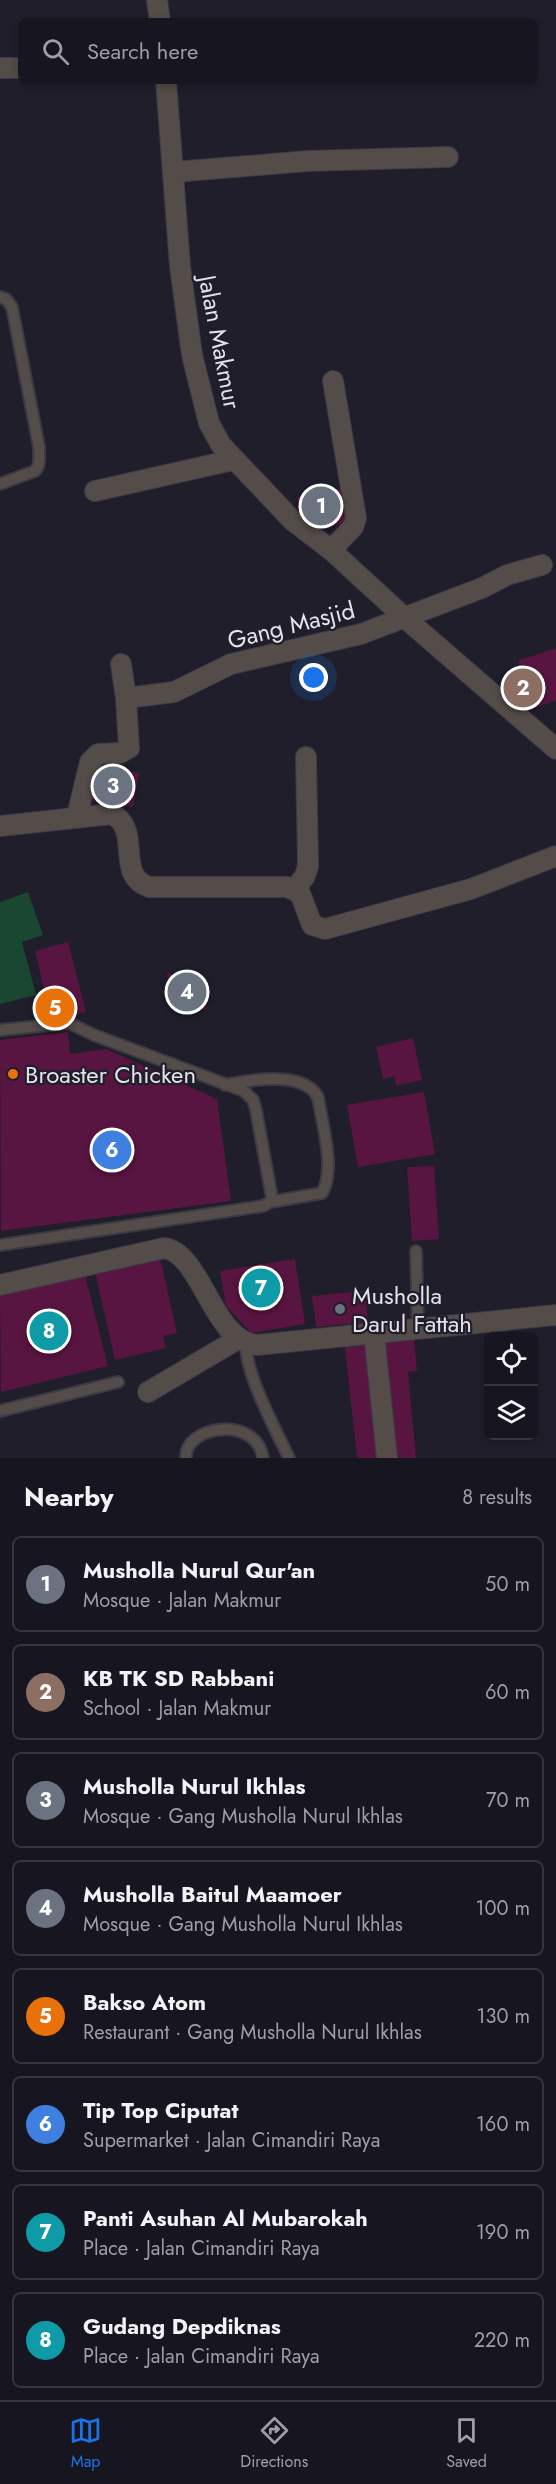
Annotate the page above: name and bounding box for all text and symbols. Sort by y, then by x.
search box [18,18,538,84]
icon: search [39,35,72,68]
text: Search here [87,35,198,67]
street label: Jalan Makmur [189,269,250,412]
pin: 1 [302,484,340,528]
street label: Gang Masjid [224,592,358,658]
your location [299,663,328,692]
pin: 2 [504,666,542,710]
pin: 3 [94,764,132,808]
pin: 4 [168,970,207,1014]
pin: 5 [36,986,74,1030]
place label: Broaster Chicken [25,1057,196,1092]
marker: Broaster Chicken [6,1067,20,1081]
pin: 6 [92,1128,132,1172]
pin: 7 [242,1266,280,1310]
place label: Musholla Darul Fattah [352,1278,472,1341]
marker: Musholla Darul Fattah [333,1302,347,1316]
pin: 8 [29,1308,68,1354]
map controls [484,1332,538,1440]
button: locate [484,1332,538,1386]
button: layers [484,1386,538,1440]
text: Nearby [24,1478,113,1516]
text: 8 results [462,1483,532,1512]
text: Musholla Nurul Qur'an [83,1554,315,1586]
text: 1 [40,1570,51,1599]
text: 50 m [485,1570,530,1599]
text: Mosque · Jalan Makmur [83,1586,281,1615]
text: KB TK SD Rabbani [83,1662,274,1694]
text: 2 [39,1678,52,1707]
text: 60 m [485,1678,530,1707]
text: School · Jalan Makmur [83,1694,271,1723]
text: Musholla Nurul Ikhlas [83,1770,306,1802]
text: 3 [39,1786,52,1815]
text: 70 m [486,1786,530,1815]
text: Mosque · Gang Musholla Nurul Ikhlas [83,1802,403,1831]
text: Musholla Baitul Maamoer [83,1878,342,1910]
text: 4 [39,1894,52,1923]
text: 100 m [475,1894,530,1923]
text: Mosque · Gang Musholla Nurul Ikhlas [83,1910,403,1939]
text: Bakso Atom [83,1986,206,2018]
text: 5 [39,2002,52,2031]
text: 130 m [476,2002,530,2031]
text: Restaurant · Gang Musholla Nurul Ikhlas [83,2018,422,2047]
text: Tip Top Ciputat [83,2094,238,2126]
text: 6 [39,2110,52,2139]
text: 160 m [476,2110,530,2139]
text: Supermarket · Jalan Cimandiri Raya [83,2126,380,2155]
text: Panti Asuhan Al Mubarokah [83,2202,368,2234]
text: 7 [39,2218,52,2247]
text: 190 m [476,2218,530,2247]
text: Place · Jalan Cimandiri Raya [83,2234,320,2263]
text: Gudang Depdiknas [83,2310,281,2342]
text: 8 [39,2326,52,2355]
text: 220 m [474,2326,530,2355]
text: Place · Jalan Cimandiri Raya [83,2342,320,2371]
tab: Map [69,2414,102,2473]
tab: Directions [240,2414,308,2473]
tab: Saved [446,2414,487,2473]

